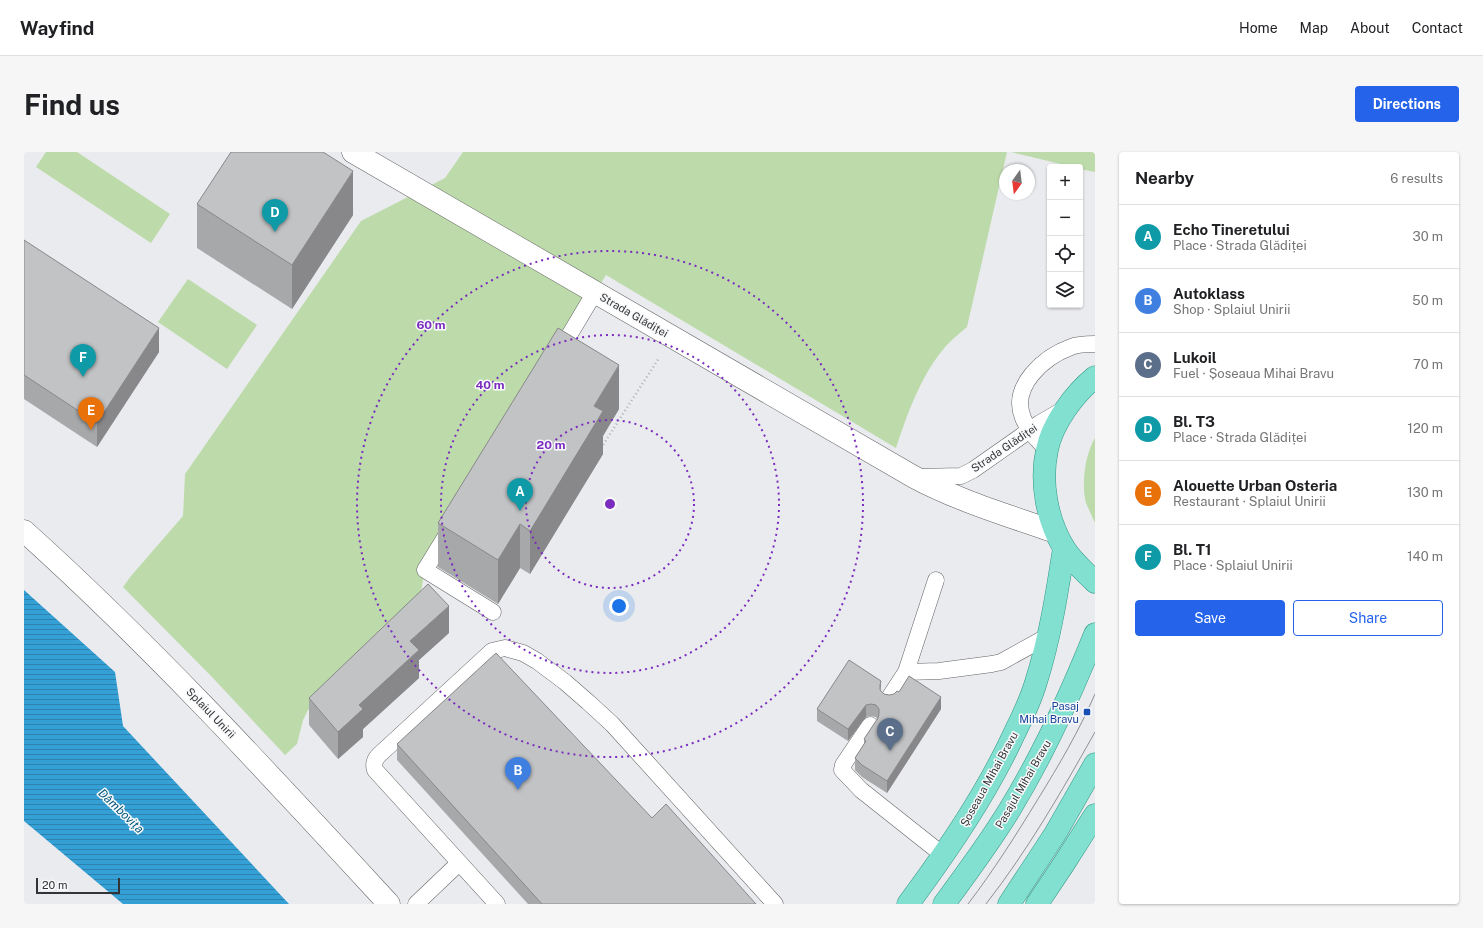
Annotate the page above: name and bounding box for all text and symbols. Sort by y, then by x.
text: Wayfind [20,17,94,39]
text: Home [1239,20,1278,36]
text: Map [1300,20,1328,36]
text: About [1350,20,1390,36]
text: Contact [1412,20,1463,36]
button: Directions [1355,86,1459,122]
text: Find us [24,88,120,121]
north arrow [999,164,1035,200]
map controls [1047,164,1083,308]
button: + [1047,164,1083,200]
text: Nearby [1135,168,1194,188]
text: 6 results [1390,171,1443,186]
pin: D [262,199,288,232]
button: − [1047,200,1083,236]
text: Echo Tineretului [1173,221,1290,238]
text: A [1143,229,1153,244]
text: 30 m [1413,229,1443,244]
button: locate [1047,236,1083,272]
text: Place · Strada Glădiței [1173,238,1307,253]
button: layers [1047,272,1083,308]
text: Autoklass [1173,285,1245,302]
street label: Strada Glădiței [598,291,670,339]
text: B [1144,293,1152,308]
text: 50 m [1412,293,1443,308]
text: Shop · Splaiul Unirii [1173,302,1290,317]
text: 60 m [416,318,446,332]
pin: F [70,344,96,377]
text: Lukoil [1173,349,1217,366]
text: C [1143,357,1153,372]
text: 70 m [1413,357,1443,372]
text: Fuel · Șoseaua Mihai Bravu [1173,366,1334,381]
text: 40 m [475,378,505,392]
pin: E [78,397,104,430]
text: Bl. T3 [1173,413,1215,430]
text: D [1143,421,1153,436]
text: 120 m [1408,421,1443,436]
street label: Strada Glădiței [969,422,1039,474]
text: Place · Strada Glădiței [1173,430,1307,445]
text: 20 m [537,438,566,452]
text: Alouette Urban Osteria [1173,477,1337,494]
pin: A [507,478,533,511]
text: E [1144,485,1152,500]
text: 130 m [1407,485,1443,500]
text: Restaurant · Splaiul Unirii [1173,494,1326,509]
centre of rings [603,497,617,511]
text: Bl. T1 [1173,541,1211,558]
text: F [1144,549,1152,564]
text: 140 m [1407,549,1443,564]
text: Place · Splaiul Unirii [1173,558,1293,573]
your location [609,596,629,616]
button: Save [1135,600,1285,636]
button: Share [1293,600,1443,636]
street label: Splaiul Unirii [184,685,238,741]
place label: Pasaj Mihai Bravu [1019,700,1079,725]
marker: Pasaj Mihai Bravu [1082,707,1092,717]
pin: C [877,718,903,751]
street label: Șoseaua Mihai Bravu [958,730,1020,828]
street label: Pasajul Mihai Bravu [993,738,1053,830]
pin: B [505,757,531,790]
water label: Dâmbovița [95,786,147,836]
scale bar [36,876,120,895]
text: 20 m [42,879,67,891]

